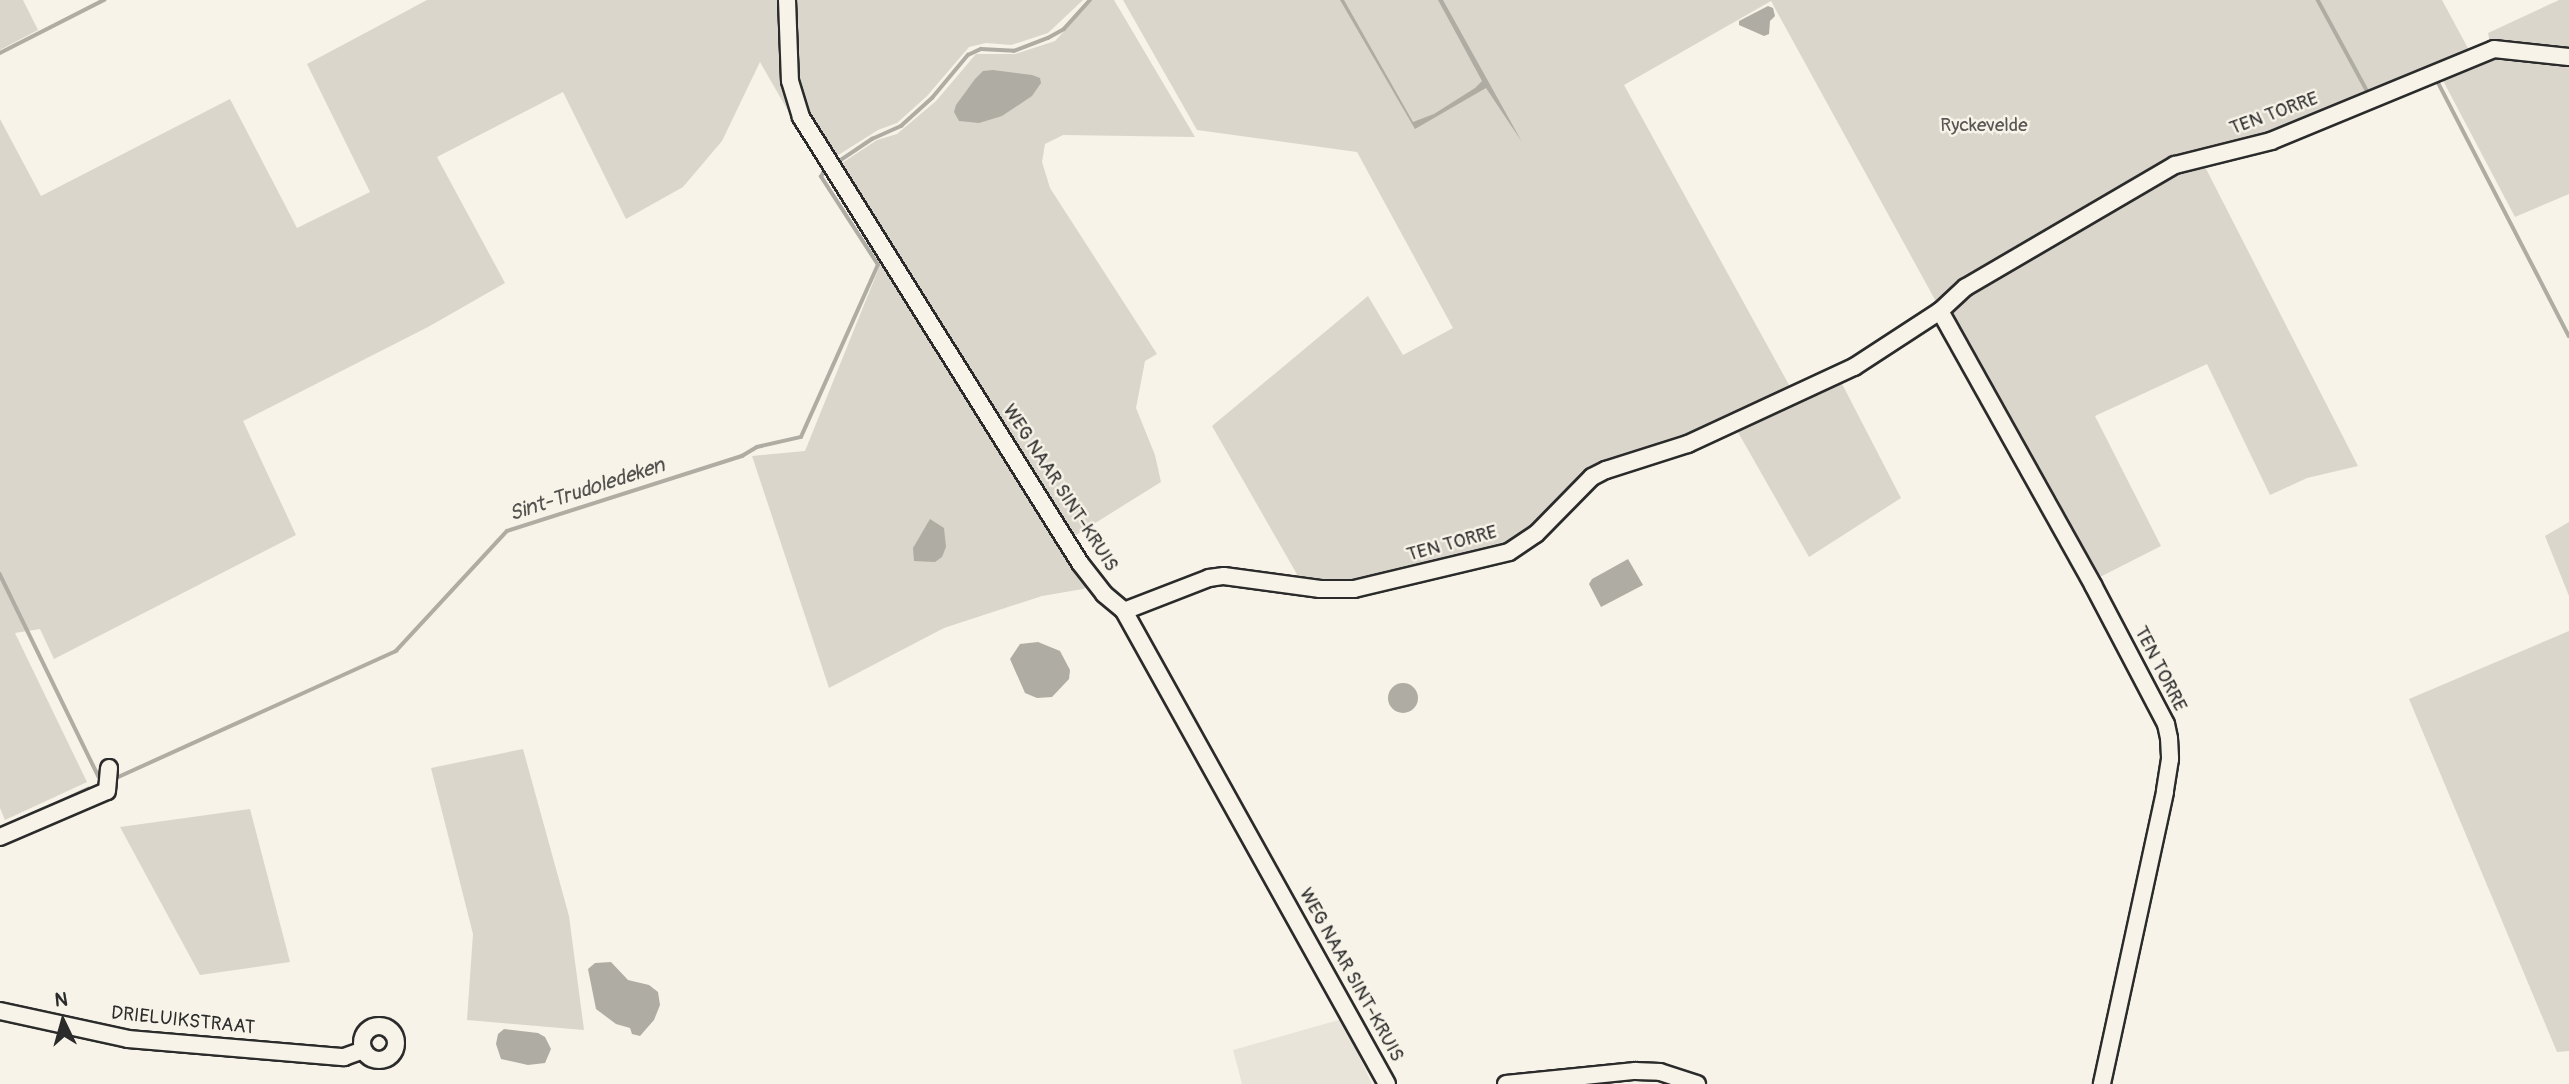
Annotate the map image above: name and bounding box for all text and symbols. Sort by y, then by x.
street label: TEN TORRE [2227,88,2321,140]
park label: Ryckevelde [1940,115,2028,137]
street label: WEG NAAR SINT-KRUIS [997,400,1123,576]
water label: Sint-Trudoledeken [506,453,668,527]
street label: TEN TORRE [1404,521,1500,567]
street label: TEN TORRE [2129,623,2191,715]
street label: WEG NAAR SINT-KRUIS [1294,884,1408,1066]
north arrow [28,986,98,1056]
text: N [54,988,69,1013]
street label: DRIELUIKSTRAAT [110,1002,256,1040]

